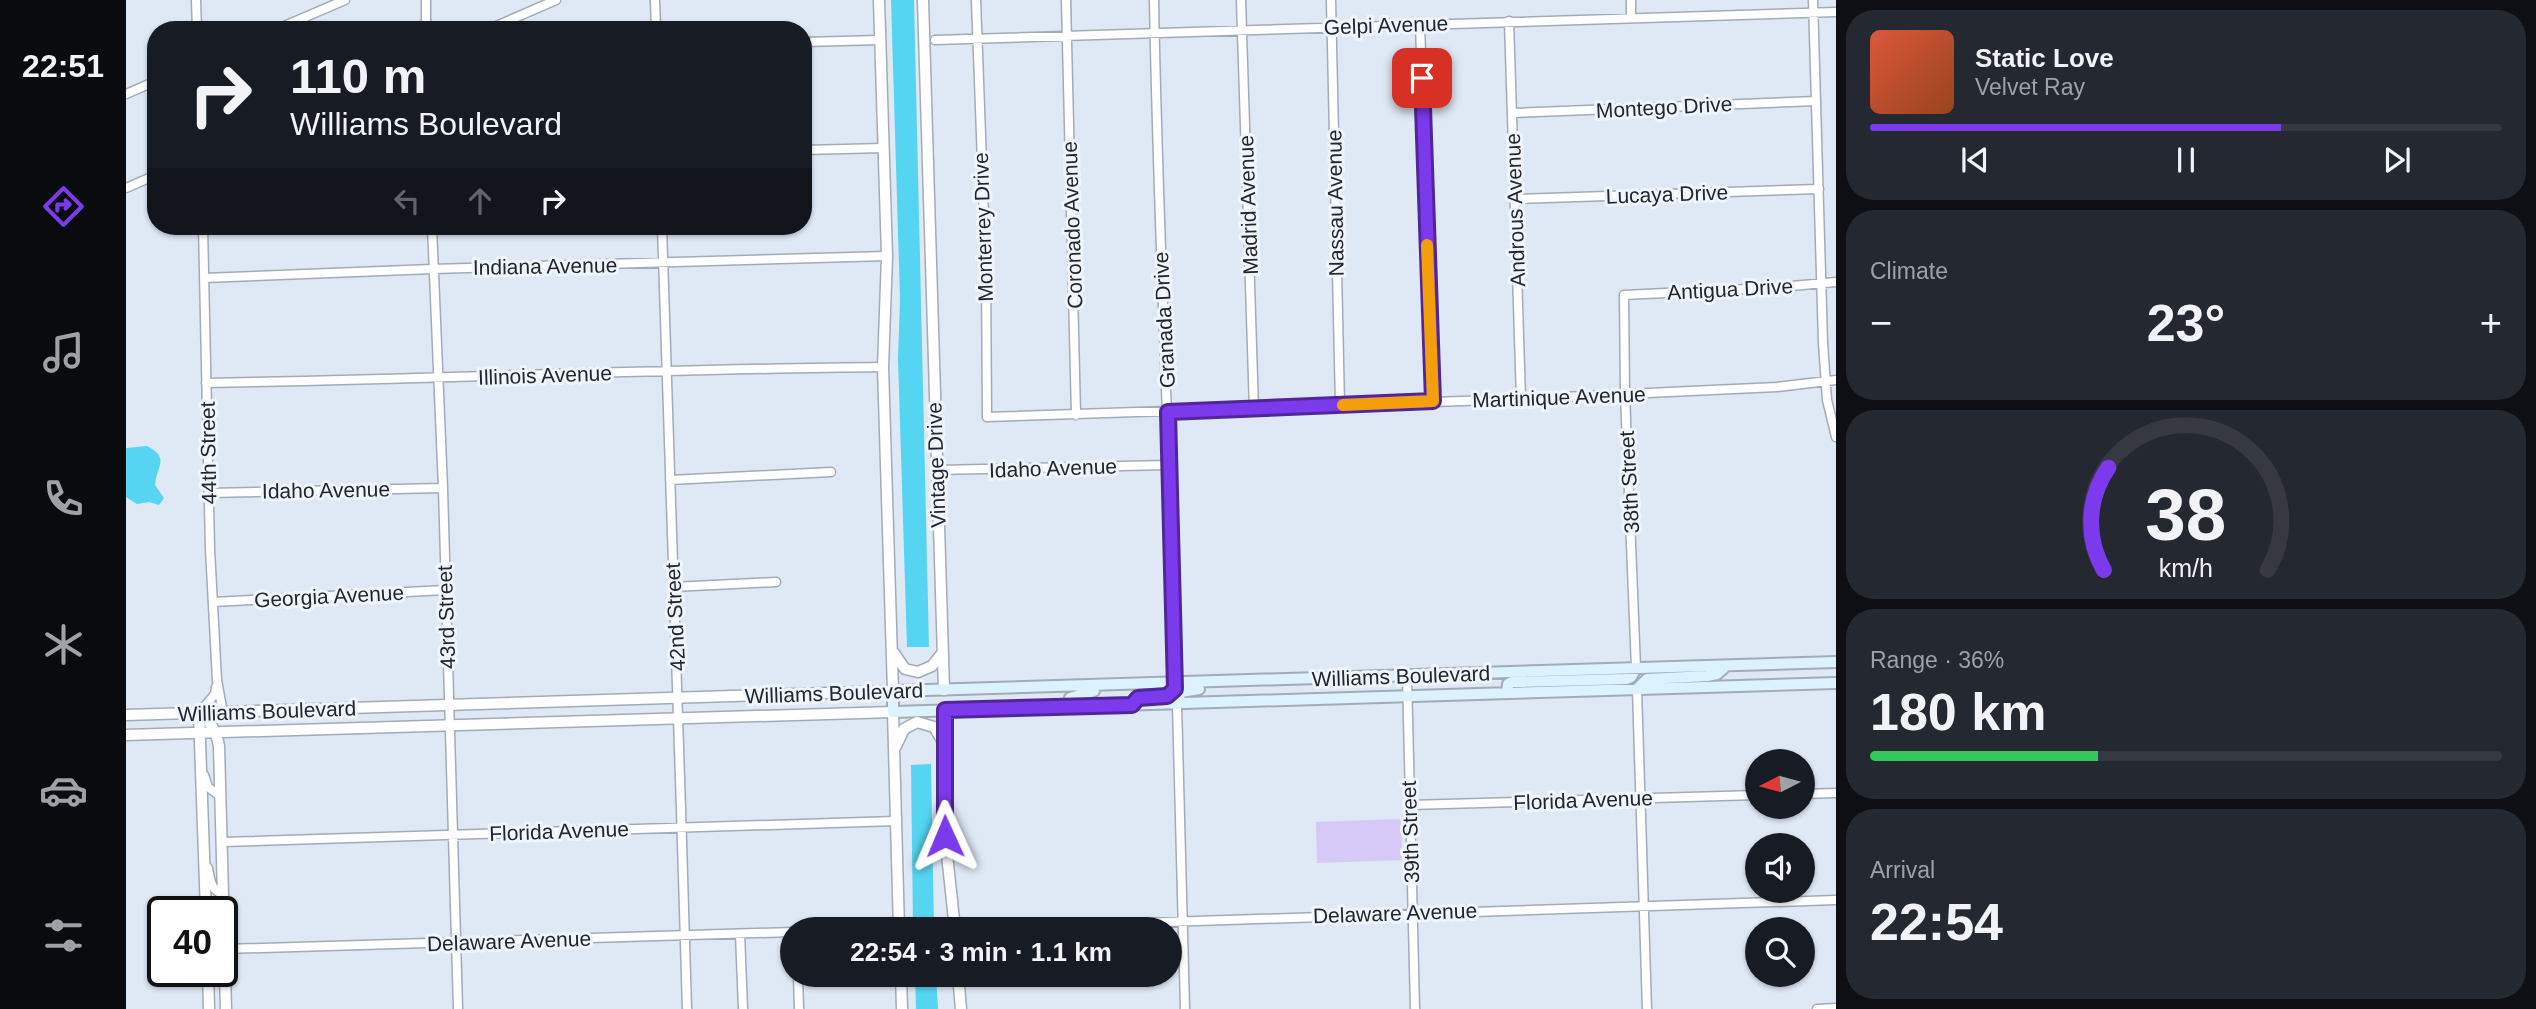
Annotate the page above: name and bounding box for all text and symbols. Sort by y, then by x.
street label: Gelpi Avenue [1323,11,1449,39]
text: Static Love [1975,43,2114,73]
text: 22:51 [22,48,104,84]
pin [1392,48,1452,108]
icon: right [175,49,266,140]
text: 110 m [290,49,426,103]
icon: arrive [1403,59,1441,97]
text: Velvet Ray [1975,74,2085,100]
street label: Montego Drive [1595,92,1733,122]
text: Williams Boulevard [290,106,562,142]
street label: Nassau Avenue [1322,129,1348,277]
street label: Androus Avenue [1501,133,1529,287]
street label: Madrid Avenue [1234,135,1262,275]
street label: Coronado Avenue [1058,141,1086,309]
icon: previous [1956,141,1994,179]
icon: pause [2167,141,2205,179]
icon: next [2378,141,2416,179]
street label: Monterrey Drive [969,152,997,302]
street label: Lucaya Drive [1605,180,1729,208]
icon: directions [39,182,88,231]
icon: left [388,182,426,220]
icon: ahead [461,182,499,220]
icon: right [534,182,572,220]
street label: Granada Drive [1149,251,1179,389]
street label: Indiana Avenue [473,253,617,279]
text: Climate [1870,258,1948,284]
street label: Antigua Drive [1666,274,1794,304]
text: 23° [2147,294,2225,352]
text: − [1870,302,1892,344]
text: + [2480,302,2502,344]
icon: music [39,328,88,377]
street label: Illinois Avenue [478,361,612,389]
street label: Martinique Avenue [1472,382,1646,412]
street label: 44th Street [196,401,220,505]
street label: Vintage Drive [922,402,950,528]
street label: 38th Street [1615,430,1643,534]
street label: Idaho Avenue [989,454,1117,482]
icon: phone [39,474,88,523]
text: 38 [2146,475,2226,556]
street label: Idaho Avenue [262,477,390,503]
text: km/h [2159,554,2213,582]
street label: 42nd Street [661,562,689,672]
street label: 43rd Street [433,565,459,669]
street label: Georgia Avenue [253,581,405,611]
icon: climate [39,620,88,669]
text: Range · 36% [1870,647,2004,673]
street label: Williams Boulevard [1311,661,1491,691]
street label: Williams Boulevard [744,678,924,708]
text: 180 km [1870,683,2046,741]
street label: Williams Boulevard [177,696,357,726]
north arrow [1745,749,1815,819]
map controls [1745,749,1815,987]
icon: car [39,766,88,815]
street label: 39th Street [1397,780,1423,884]
street label: Florida Avenue [1513,786,1653,814]
position arrow [908,799,982,873]
street label: Florida Avenue [489,817,629,845]
button: sound [1745,833,1815,903]
text: Arrival [1870,857,1935,883]
text: 22:54 [1870,893,2003,951]
speed limit sign: 40 [147,896,238,987]
street label: Delaware Avenue [1313,899,1477,927]
icon: filters [39,911,88,960]
button: search [1745,917,1815,987]
street label: Delaware Avenue [427,927,591,955]
text: 22:54 · 3 min · 1.1 km [850,937,1112,967]

